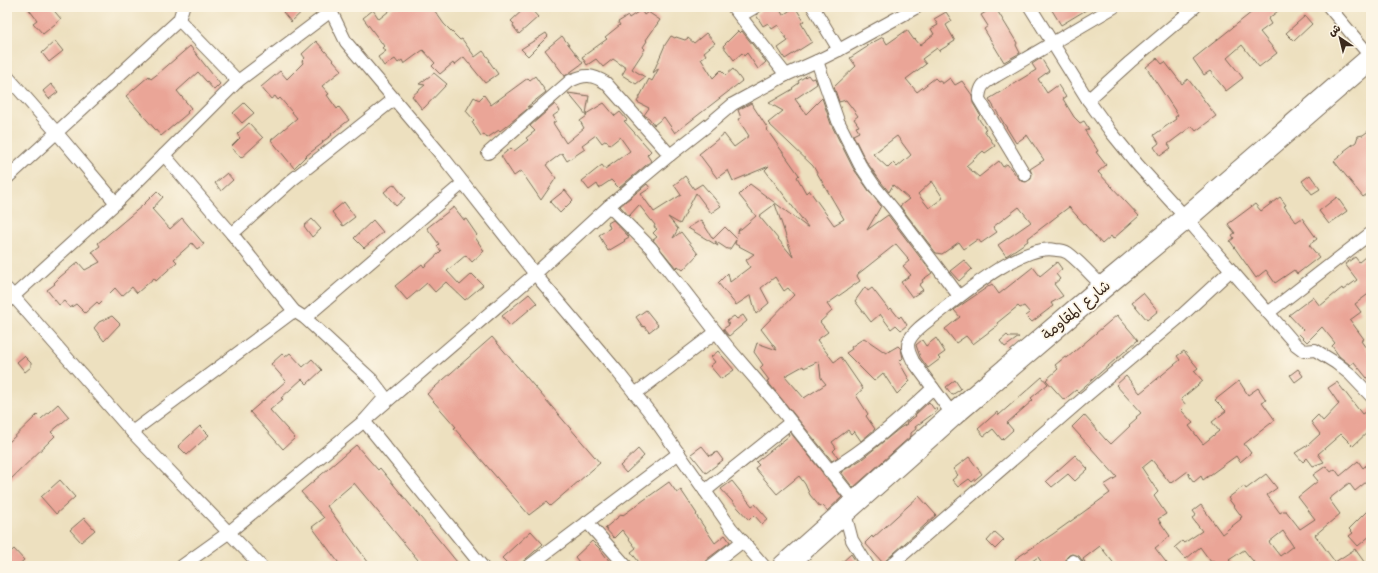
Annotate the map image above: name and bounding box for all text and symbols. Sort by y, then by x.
north arrow [1320,18,1360,58]
text: ش [1326,21,1343,39]
street label: شارع المقاومة [1038,276,1115,345]

